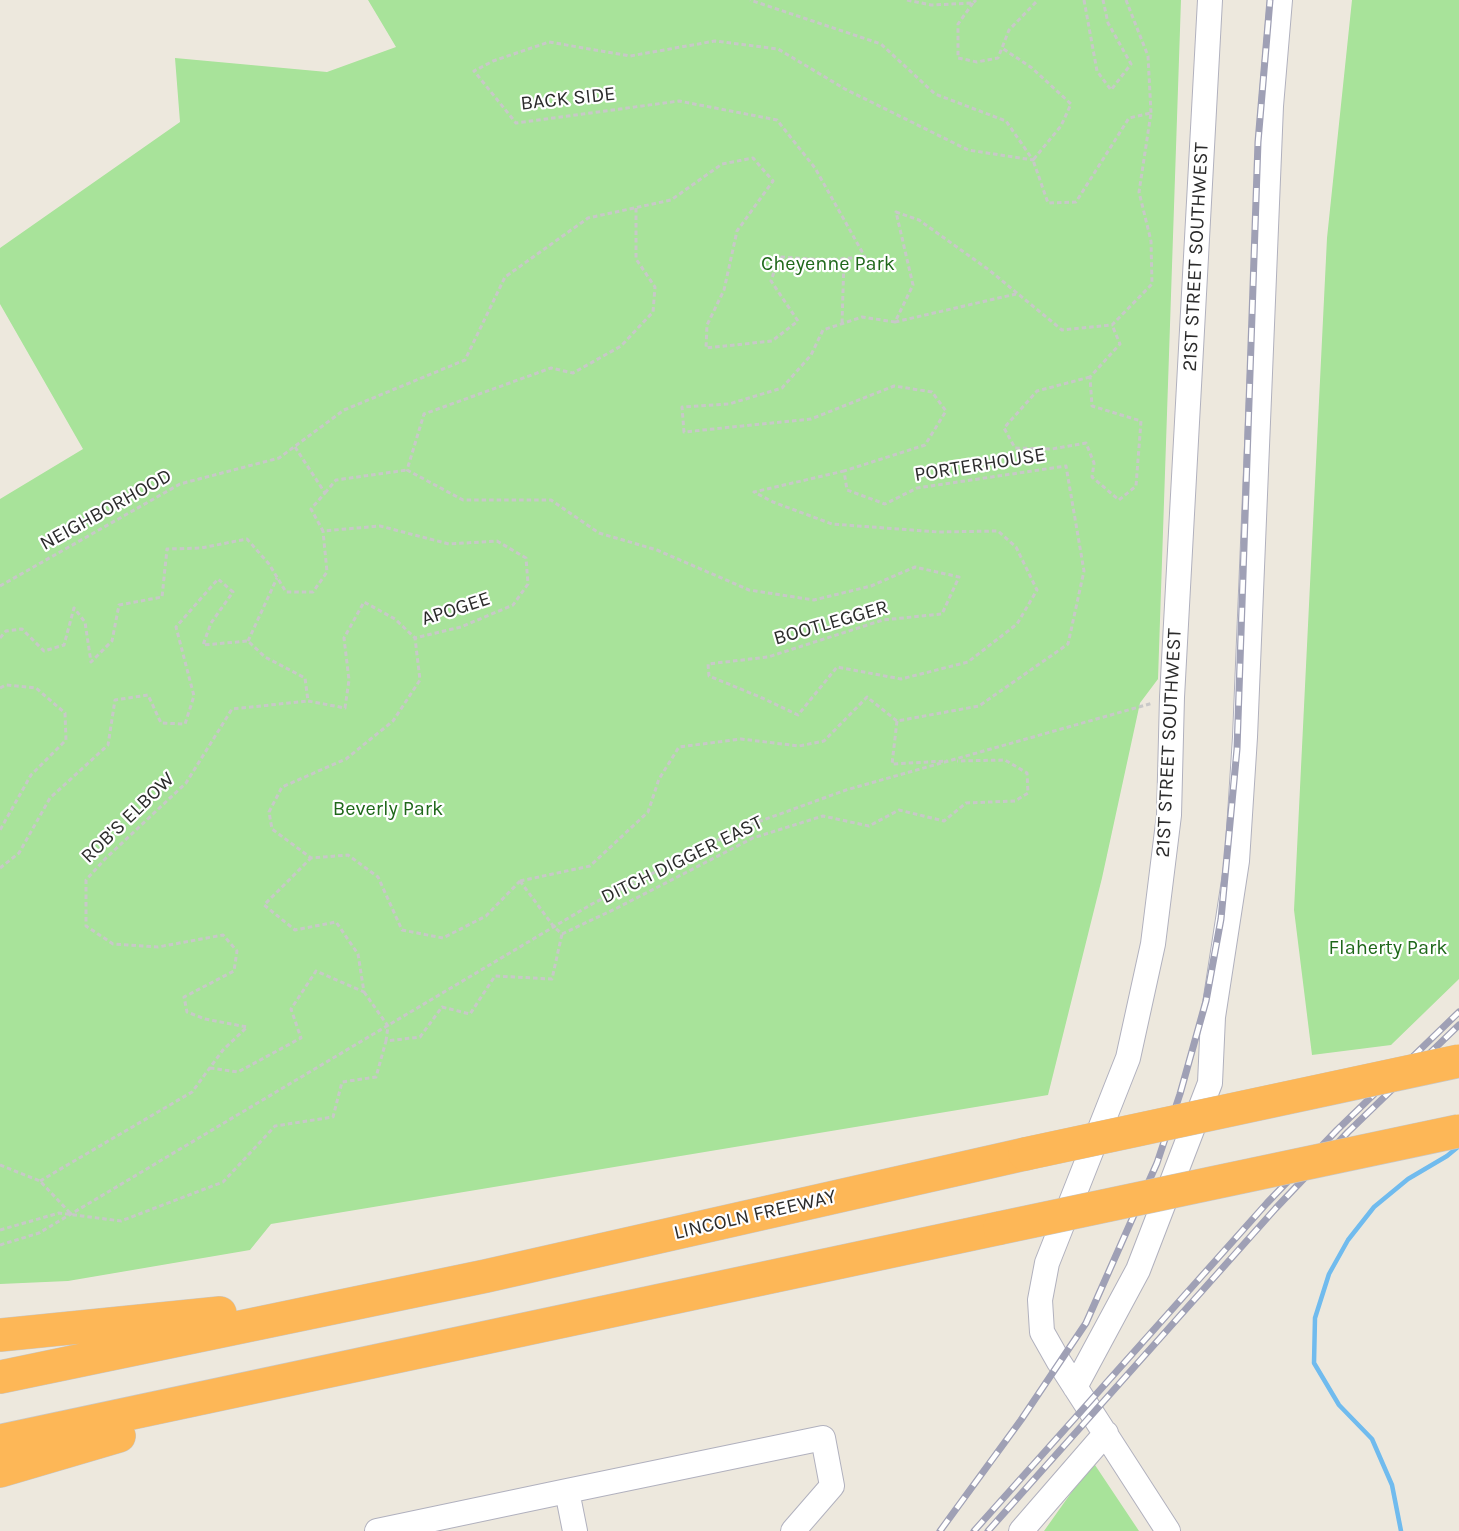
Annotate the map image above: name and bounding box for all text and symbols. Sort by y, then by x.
street label: BACK SIDE [519,82,617,116]
street label: 21ST STREET SOUTHWEST [1178,142,1214,372]
park label: Cheyenne Park [761,252,895,276]
street label: PORTERHOUSE [913,443,1047,487]
street label: NEIGHBORHOOD [36,464,176,556]
street label: APOGEE [419,587,493,631]
street label: BOOTLEGGER [771,595,891,651]
street label: 21ST STREET SOUTHWEST [1151,628,1187,858]
street label: ROB'S ELBOW [76,767,180,869]
park label: Beverly Park [333,797,443,821]
street label: DITCH DIGGER EAST [597,810,767,910]
park label: Flaherty Park [1329,936,1447,960]
street label: LINCOLN FREEWAY [671,1185,839,1245]

